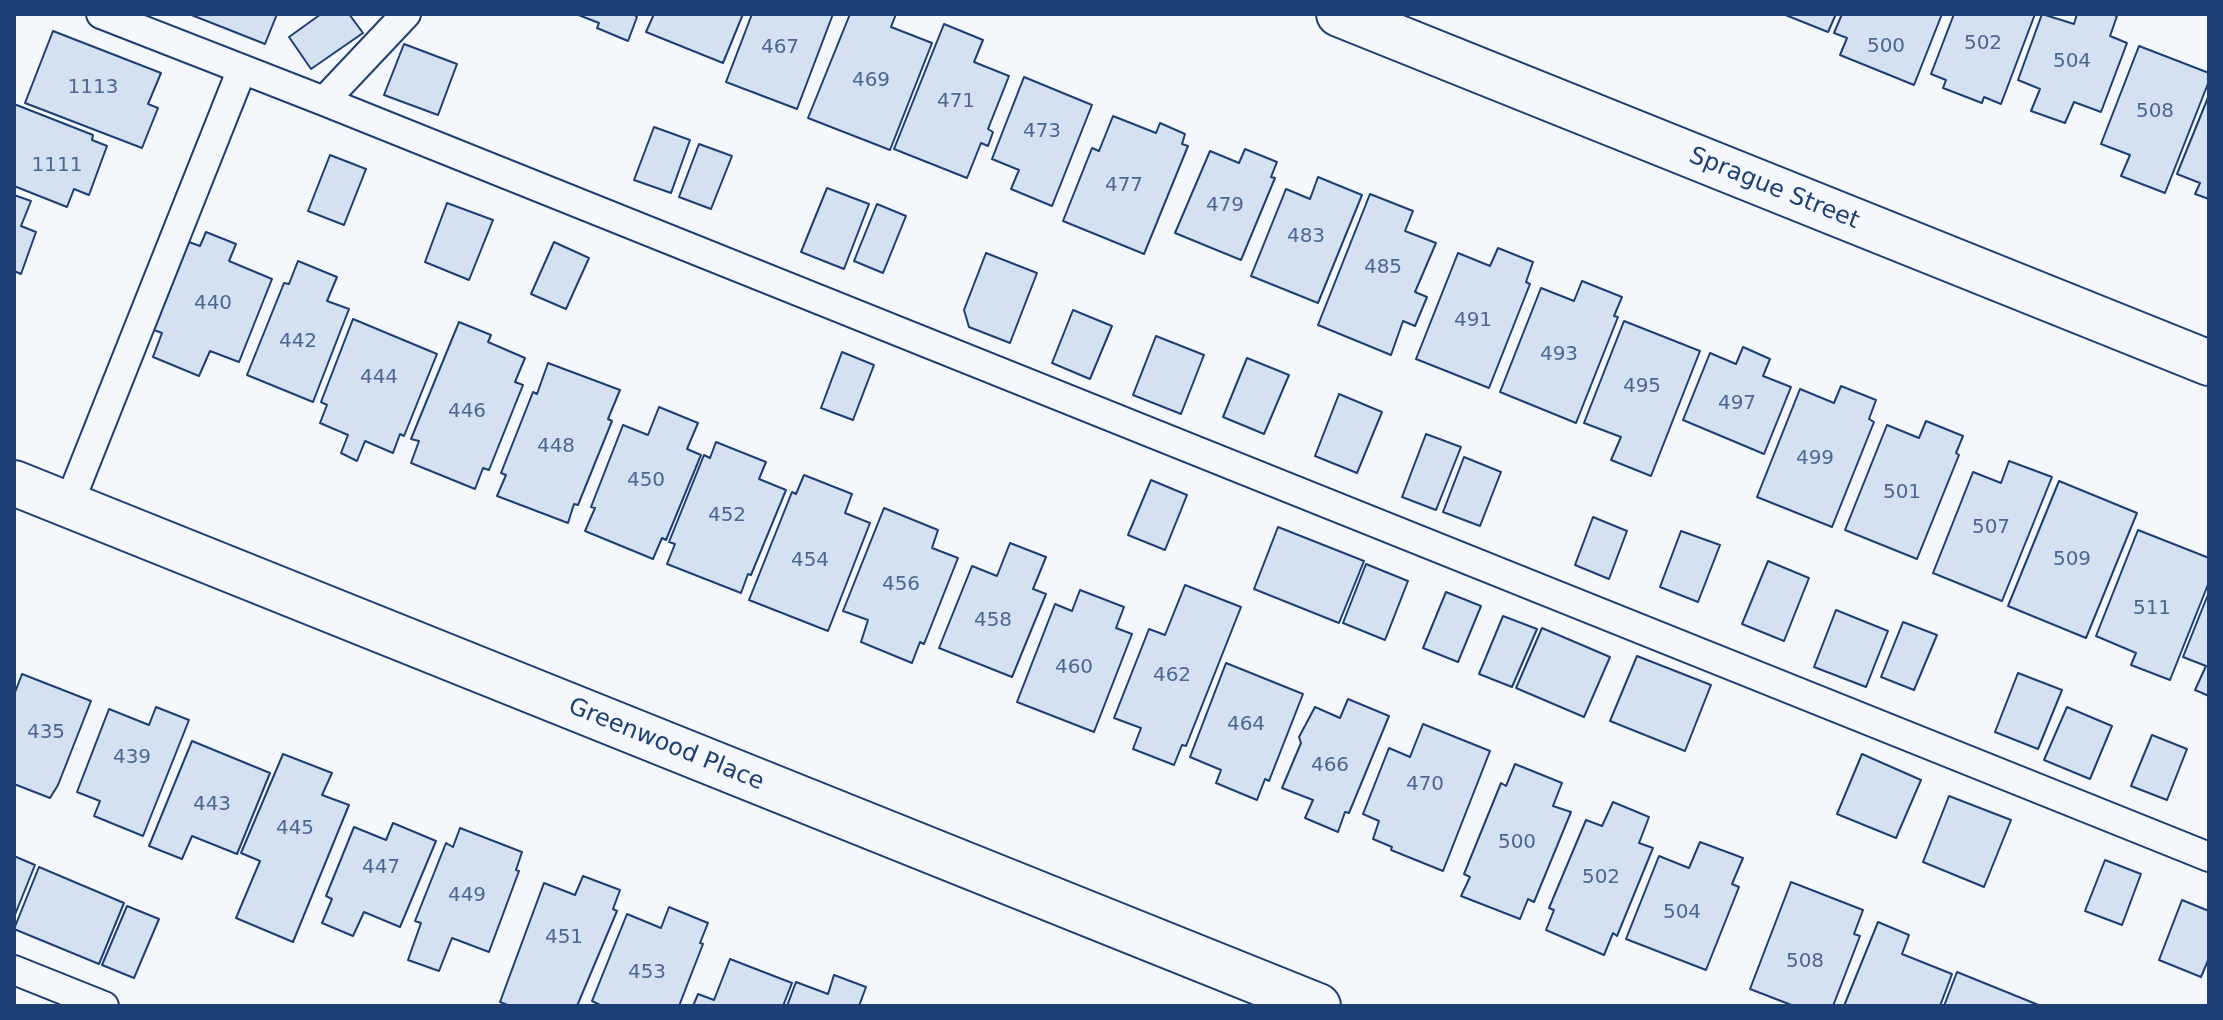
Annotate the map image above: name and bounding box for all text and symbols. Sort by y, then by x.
house number: 502 [1964,32,2002,56]
house number: 500 [1867,35,1905,59]
house number: 467 [761,36,799,60]
house number: 504 [2053,50,2091,74]
house number: 469 [852,69,890,93]
house number: 1113 [68,76,118,100]
house number: 471 [937,90,975,114]
house number: 508 [2136,100,2174,124]
house number: 473 [1023,120,1061,144]
street label: Sprague Street [1685,142,1863,236]
house number: 1111 [32,154,82,178]
house number: 477 [1105,174,1143,198]
house number: 479 [1206,194,1244,218]
house number: 483 [1287,225,1325,249]
house number: 485 [1364,256,1402,280]
house number: 440 [194,292,232,316]
house number: 491 [1454,309,1492,333]
house number: 442 [279,330,317,354]
house number: 493 [1540,343,1578,367]
house number: 444 [360,366,398,390]
house number: 495 [1623,375,1661,399]
house number: 497 [1718,392,1756,416]
house number: 446 [448,400,486,424]
house number: 448 [537,435,575,459]
house number: 499 [1796,447,1834,471]
house number: 450 [627,469,665,493]
house number: 501 [1883,481,1921,505]
house number: 452 [708,504,746,528]
house number: 507 [1972,516,2010,540]
house number: 509 [2053,548,2091,572]
house number: 454 [791,549,829,573]
house number: 456 [882,573,920,597]
house number: 511 [2133,597,2171,621]
house number: 458 [974,609,1012,633]
house number: 460 [1055,656,1093,680]
house number: 462 [1153,664,1191,688]
street label: Greenwood Place [564,693,768,797]
house number: 464 [1227,713,1265,737]
house number: 435 [27,721,65,745]
house number: 439 [113,746,151,770]
house number: 466 [1311,754,1349,778]
house number: 470 [1406,773,1444,797]
house number: 443 [193,793,231,817]
house number: 445 [276,817,314,841]
house number: 500 [1498,831,1536,855]
house number: 447 [362,856,400,880]
house number: 502 [1582,866,1620,890]
house number: 449 [448,884,486,908]
house number: 504 [1663,901,1701,925]
house number: 451 [545,926,583,950]
house number: 508 [1786,950,1824,974]
house number: 453 [628,961,666,985]

